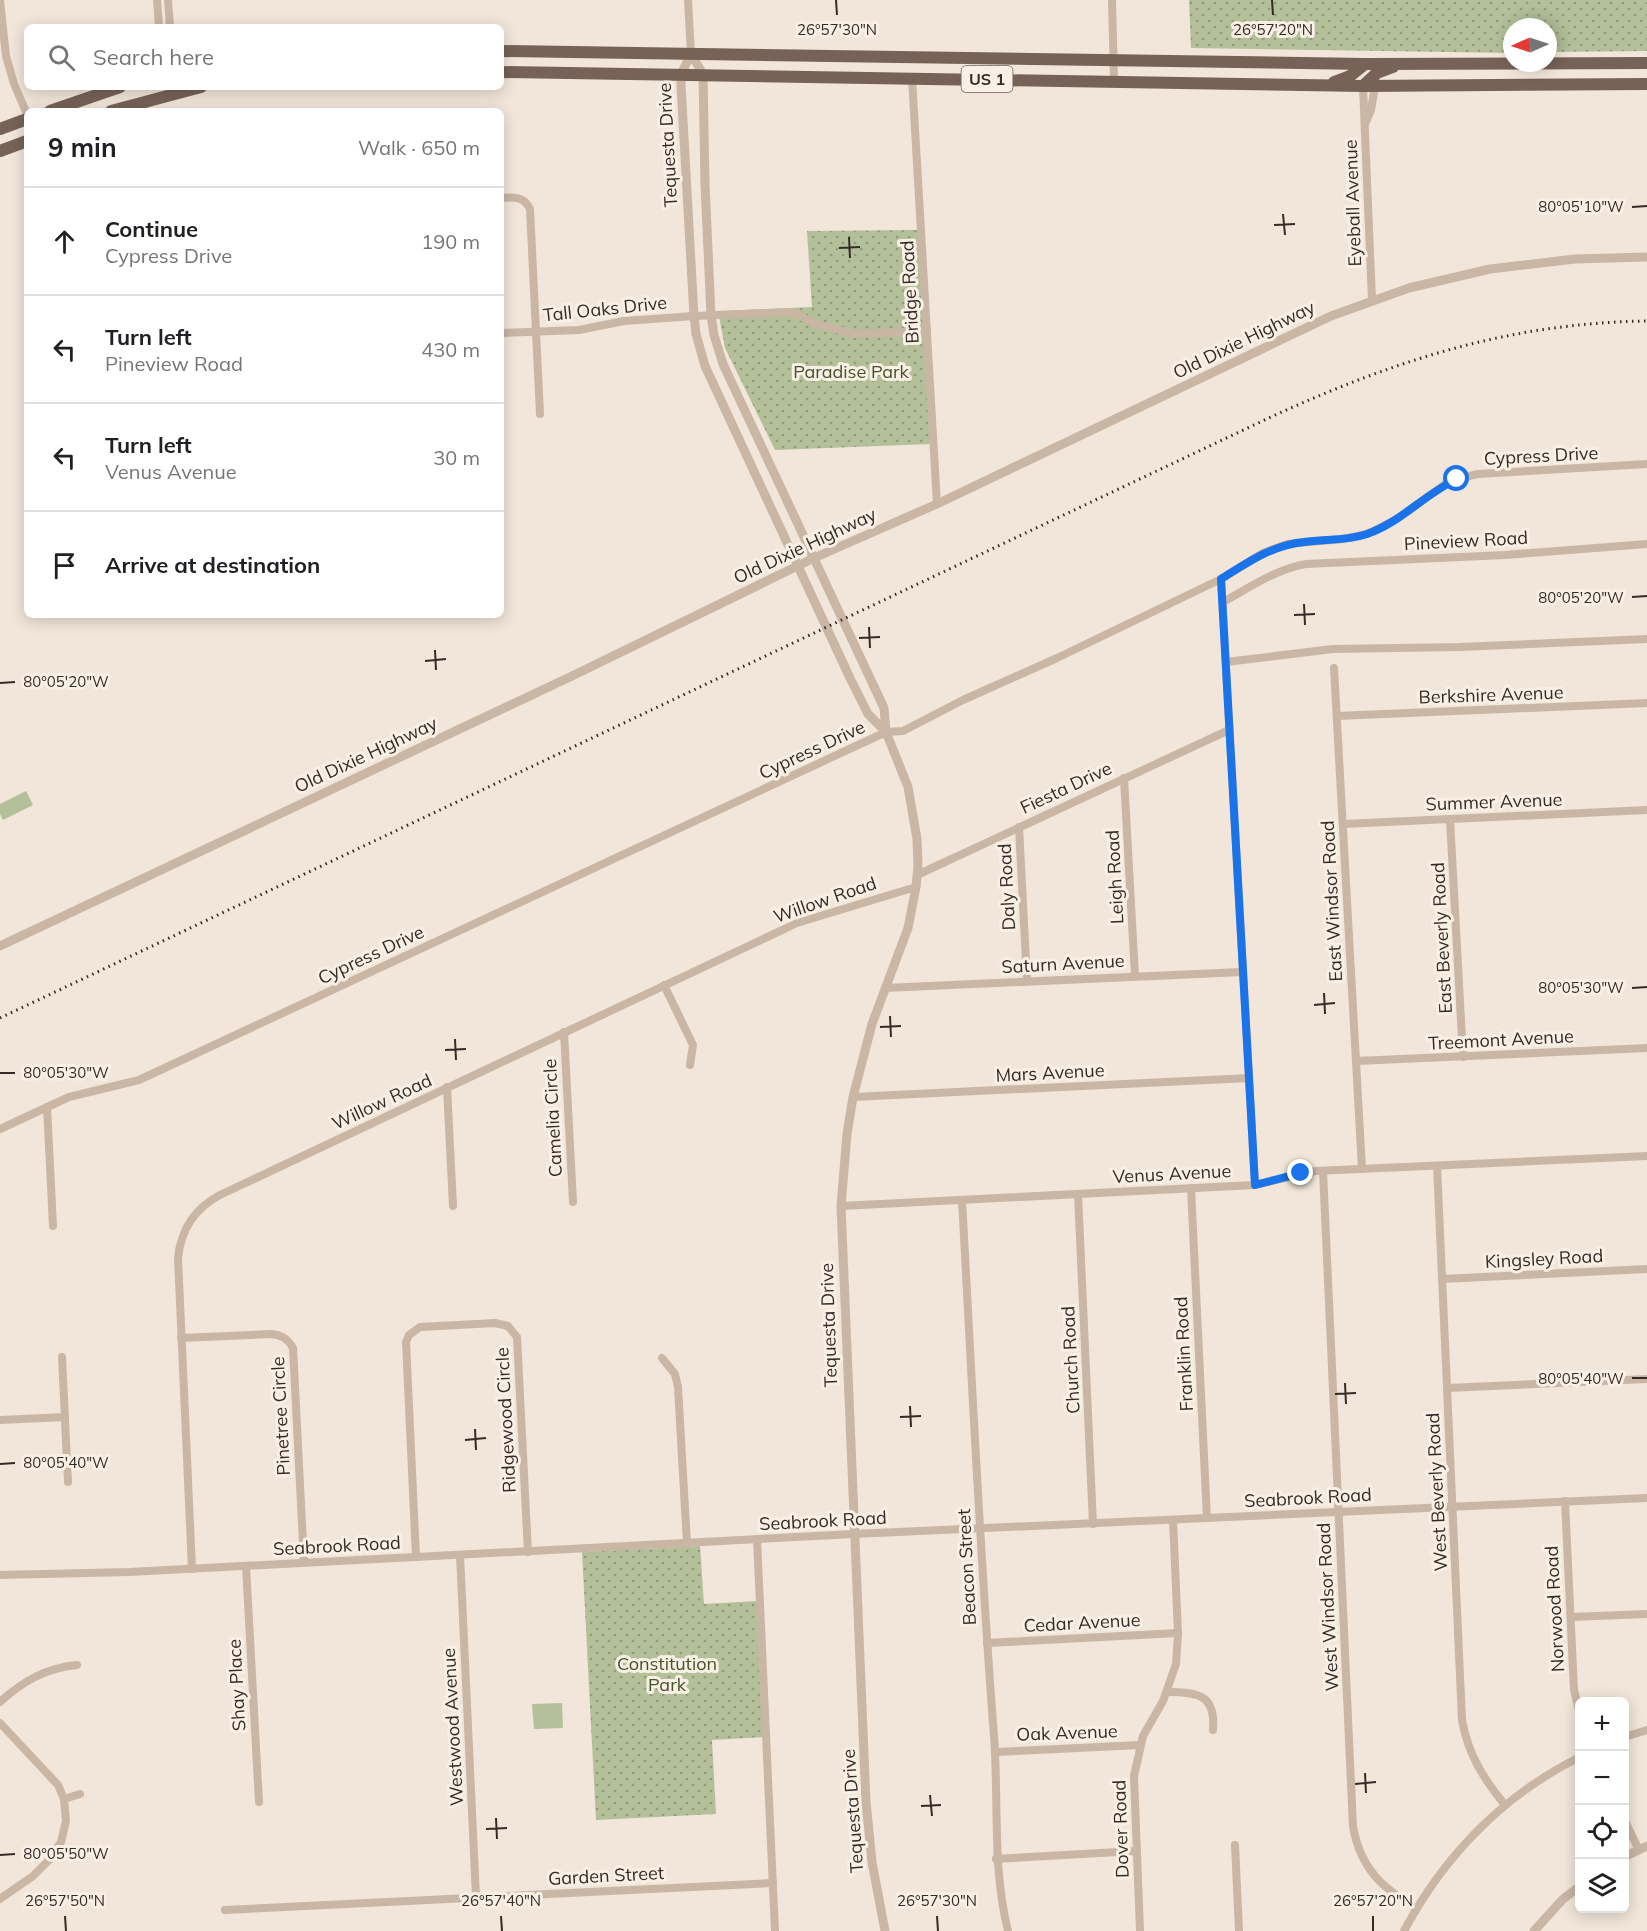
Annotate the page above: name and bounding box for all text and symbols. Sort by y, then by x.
north arrow [1503,18,1557,72]
text: 26°57'30"N [797,20,877,39]
text: 26°57'20"N [1233,20,1313,39]
search box [24,24,504,90]
icon: search [45,41,78,74]
text: Search here [93,43,214,71]
road number: US 1 [962,66,1012,92]
street label: Tequesta Drive [653,82,682,208]
text: 9 min [48,131,117,164]
text: Walk · 650 m [358,135,480,160]
street label: Eyeball Avenue [1339,139,1366,267]
text: 80°05'10"W [1538,197,1624,216]
text: Continue [105,215,198,243]
icon: ahead [48,225,81,258]
text: 190 m [421,229,480,254]
street label: Bridge Road [895,240,924,344]
text: Cypress Drive [105,243,232,268]
street label: Tall Oaks Drive [542,291,668,326]
street label: Old Dixie Highway [1169,295,1319,384]
text: Turn left [105,323,192,351]
icon: left [48,333,81,366]
text: 430 m [421,337,480,362]
text: Pineview Road [105,351,243,376]
park label: Paradise Park [793,360,910,383]
text: Turn left [105,431,192,459]
icon: left [48,441,81,474]
street label: Cypress Drive [1483,441,1599,470]
text: 30 m [433,445,480,470]
text: Venus Avenue [105,459,237,484]
route start [1443,465,1469,491]
street label: Old Dixie Highway [730,502,880,589]
street label: Pineview Road [1403,526,1529,555]
icon: arrive [48,549,81,582]
text: Arrive at destination [105,551,320,579]
text: 80°05'20"W [1538,588,1624,607]
text: 80°05'20"W [23,672,109,691]
street label: Berkshire Avenue [1418,680,1564,709]
street label: Old Dixie Highway [291,711,441,798]
street label: Cypress Drive [755,715,869,784]
street label: Fiesta Drive [1016,756,1115,819]
street label: Summer Avenue [1425,788,1563,815]
street label: East Windsor Road [1316,820,1347,982]
street label: Leigh Road [1101,829,1128,925]
street label: Daly Road [993,843,1020,931]
street label: East Beverly Road [1426,862,1457,1014]
street label: Willow Road [770,871,879,928]
street label: Cypress Drive [314,920,428,989]
street label: Saturn Avenue [1001,949,1125,978]
text: 80°05'30"W [1538,978,1624,997]
street label: Treemont Avenue [1428,1024,1574,1055]
street label: Camelia Circle [538,1058,567,1178]
street label: Mars Avenue [995,1058,1105,1087]
text: 80°05'30"W [23,1063,109,1082]
street label: Willow Road [328,1068,435,1135]
street label: Venus Avenue [1112,1159,1232,1188]
route end [1287,1159,1313,1185]
street label: Kingsley Road [1484,1244,1604,1273]
street label: Tequesta Drive [815,1262,842,1388]
street label: Franklin Road [1169,1296,1198,1412]
street label: Church Road [1056,1306,1085,1415]
street label: Ridgewood Circle [490,1347,521,1493]
street label: Pinetree Circle [266,1356,295,1476]
text: 80°05'40"W [1538,1369,1624,1388]
street label: West Beverly Road [1421,1412,1452,1572]
text: 80°05'40"W [23,1453,109,1472]
street label: Seabrook Road [1244,1483,1372,1512]
street label: Seabrook Road [759,1506,887,1535]
street label: Beacon Street [952,1508,981,1626]
street label: West Windsor Road [1312,1522,1343,1692]
street label: Seabrook Road [273,1531,401,1560]
street label: Norwood Road [1540,1545,1569,1673]
street label: Cedar Avenue [1023,1608,1141,1637]
street label: Shay Place [223,1638,250,1732]
street label: Westwood Avenue [437,1647,468,1807]
park label: Constitution Park [617,1652,717,1696]
map controls [1575,1697,1629,1913]
button: + [1575,1697,1629,1751]
street label: Oak Avenue [1016,1719,1118,1746]
street label: Tequesta Drive [837,1748,868,1874]
button: − [1575,1751,1629,1805]
street label: Dover Road [1107,1780,1134,1878]
button: locate [1575,1805,1629,1859]
text: 80°05'50"W [23,1844,109,1863]
button: layers [1575,1859,1629,1913]
street label: Garden Street [547,1861,664,1890]
text: 26°57'50"N [25,1891,105,1910]
text: 26°57'40"N [461,1891,541,1910]
text: 26°57'30"N [897,1891,977,1910]
text: 26°57'20"N [1333,1891,1413,1910]

